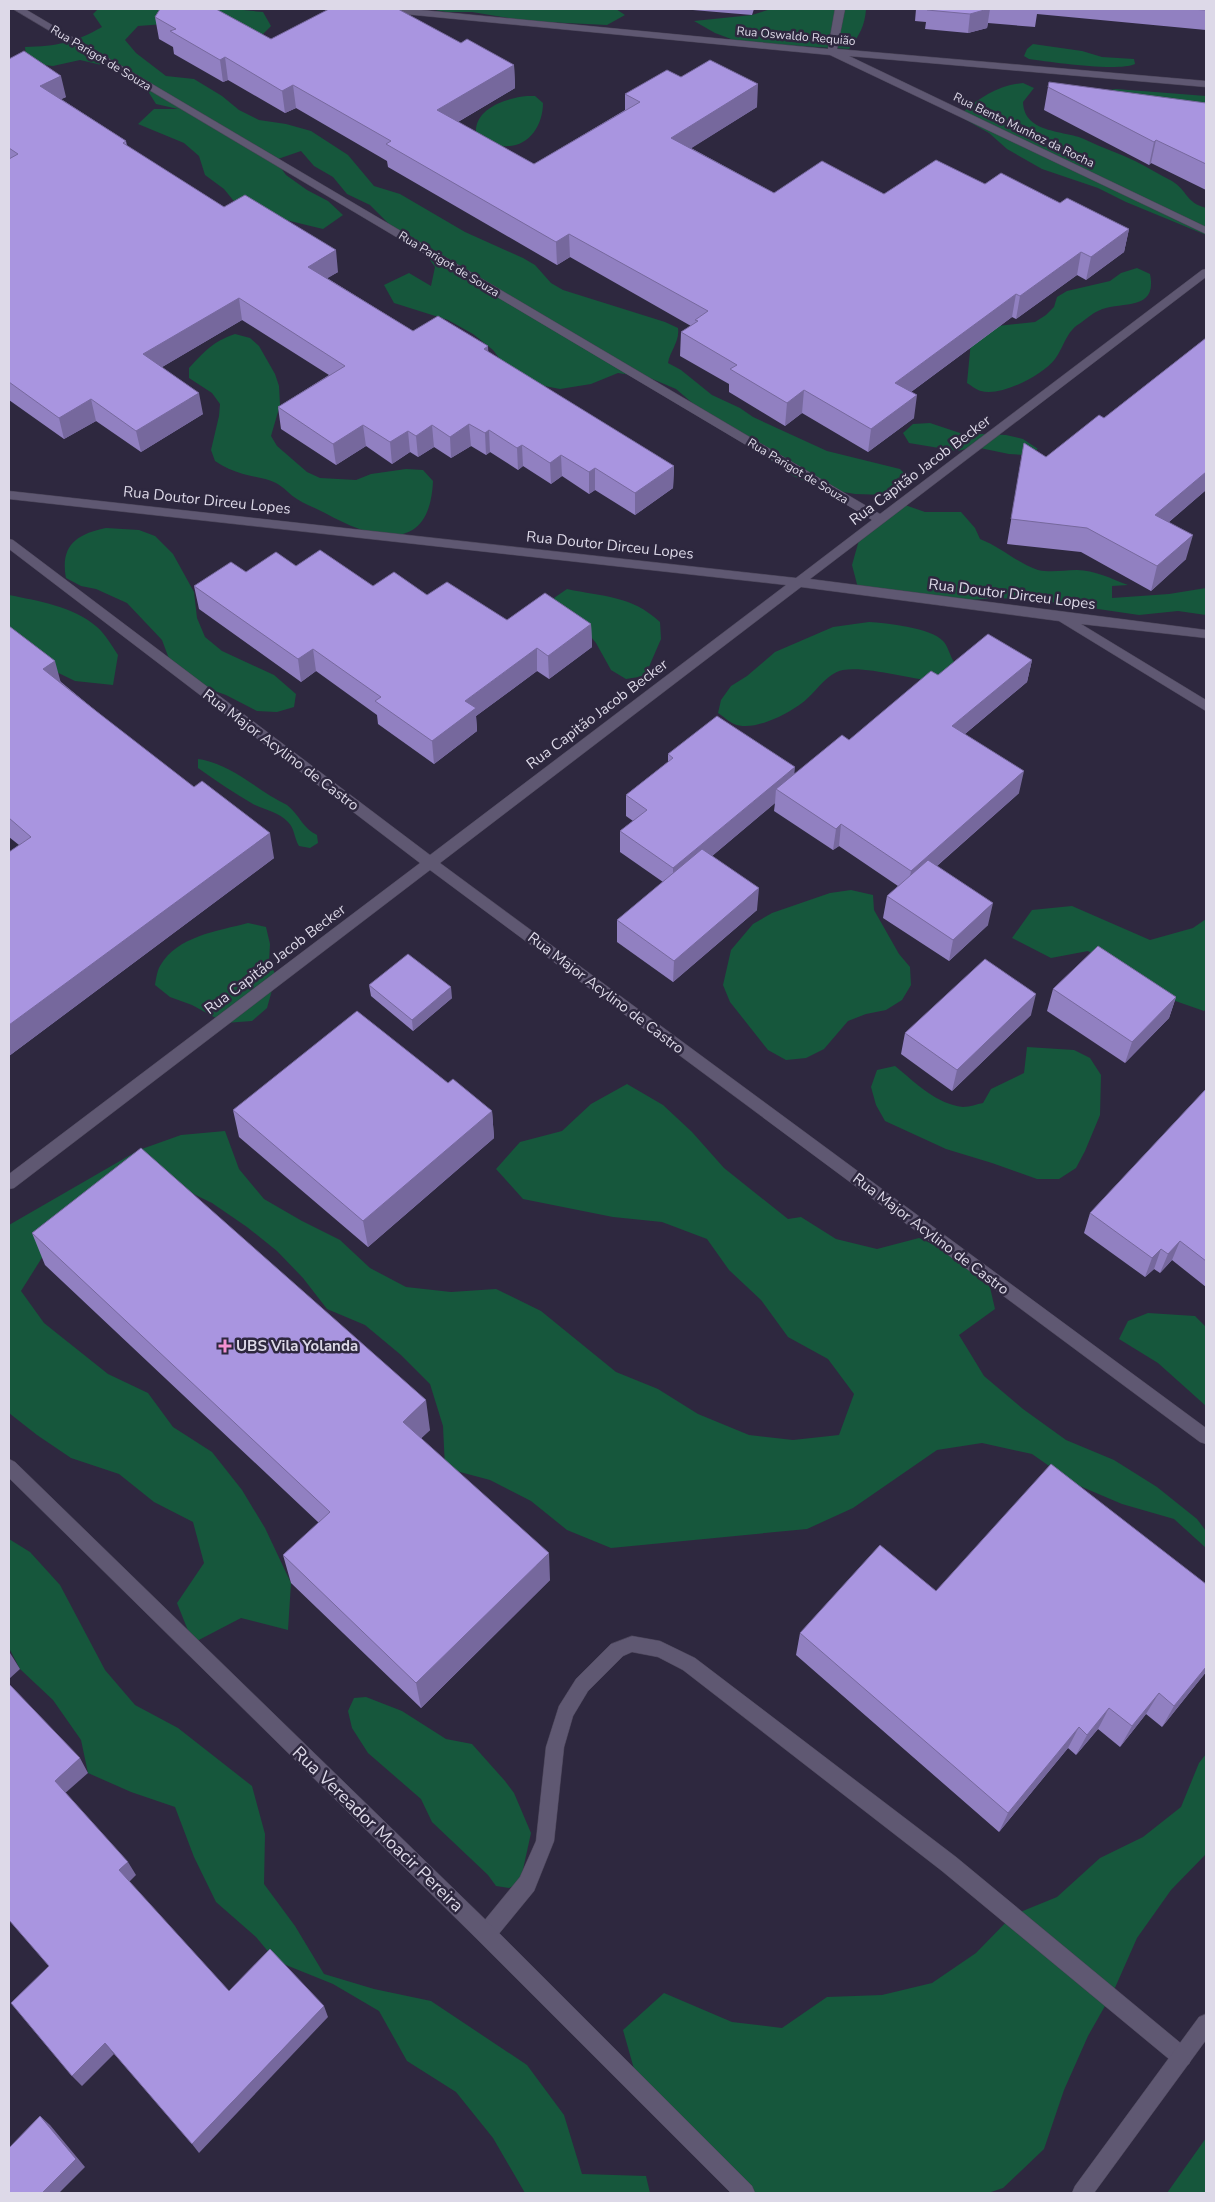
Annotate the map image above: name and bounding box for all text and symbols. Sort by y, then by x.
street label: Rua Parigot de Souza [48,22,154,94]
street label: Rua Oswaldo Requião [736,23,857,49]
street label: Rua Bento Munhoz da Rocha [951,89,1097,171]
street label: Rua Parigot de Souza [396,228,502,300]
street label: Rua Capitão Jacob Becker [845,410,995,530]
street label: Rua Parigot de Souza [745,435,851,507]
street label: Rua Doutor Dirceu Lopes [122,481,292,519]
street label: Rua Doutor Dirceu Lopes [525,526,695,564]
street label: Rua Doutor Dirceu Lopes [927,574,1097,614]
street label: Rua Capitão Jacob Becker [522,654,672,774]
street label: Rua Major Acylino de Castro [199,685,363,815]
street label: Rua Capitão Jacob Becker [200,899,350,1019]
street label: Rua Major Acylino de Castro [524,928,688,1058]
street label: Rua Major Acylino de Castro [849,1169,1013,1299]
place label: UBS Vila Yolanda [236,1336,358,1356]
marker: UBS Vila Yolanda [218,1339,232,1353]
street label: Rua Vereador Moacir Pereira [287,1741,469,1917]

